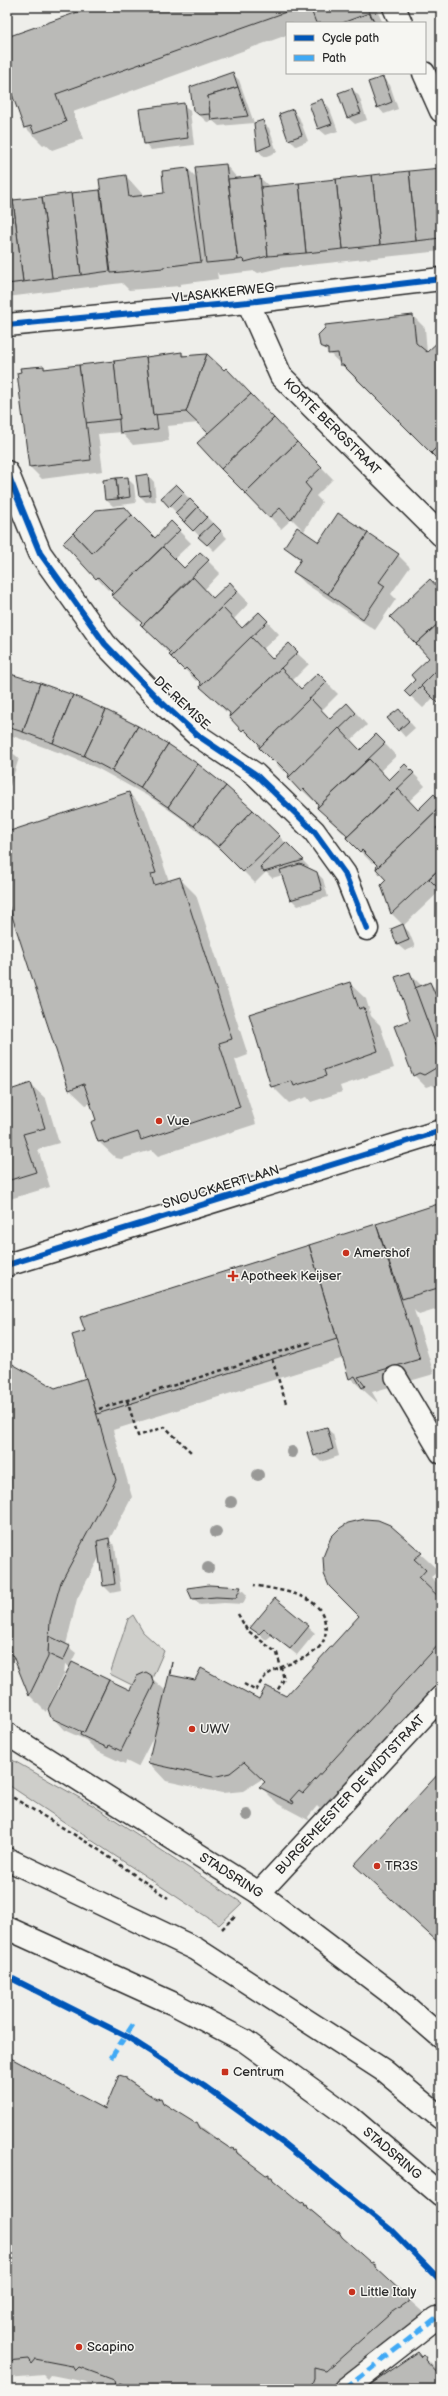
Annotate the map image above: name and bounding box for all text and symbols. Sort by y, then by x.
legend [286,22,426,74]
text: Cycle path [322,31,379,46]
text: Path [322,51,347,66]
street label: VLASAKKERWEG [171,280,275,306]
street label: KORTE BERGSTRAAT [280,375,384,479]
street label: DE REMISE [151,673,214,733]
place label: Vue [167,1113,190,1129]
marker: Vue [154,1116,164,1126]
street label: SNOUCKAERTLAAN [161,1162,281,1212]
place label: Amershof [354,1245,410,1261]
marker: Amershof [341,1248,351,1258]
place label: Apotheek Keijser [241,1268,341,1284]
marker: Apotheek Keijser [228,1271,238,1281]
street label: BURGEMEESTER DE WIDTSTRAAT [272,1712,428,1878]
place label: UWV [200,1721,229,1737]
marker: UWV [187,1724,197,1734]
street label: STADSRING [196,1849,266,1902]
place label: TR3S [385,1858,418,1874]
marker: TR3S [372,1861,382,1871]
place label: Centrum [233,2064,284,2080]
marker: Centrum [220,2067,230,2077]
street label: STADSRING [360,2124,425,2183]
place label: Little Italy [360,2284,416,2300]
marker: Little Italy [347,2287,357,2297]
place label: Scapino [87,2339,134,2355]
marker: Scapino [74,2342,84,2352]

